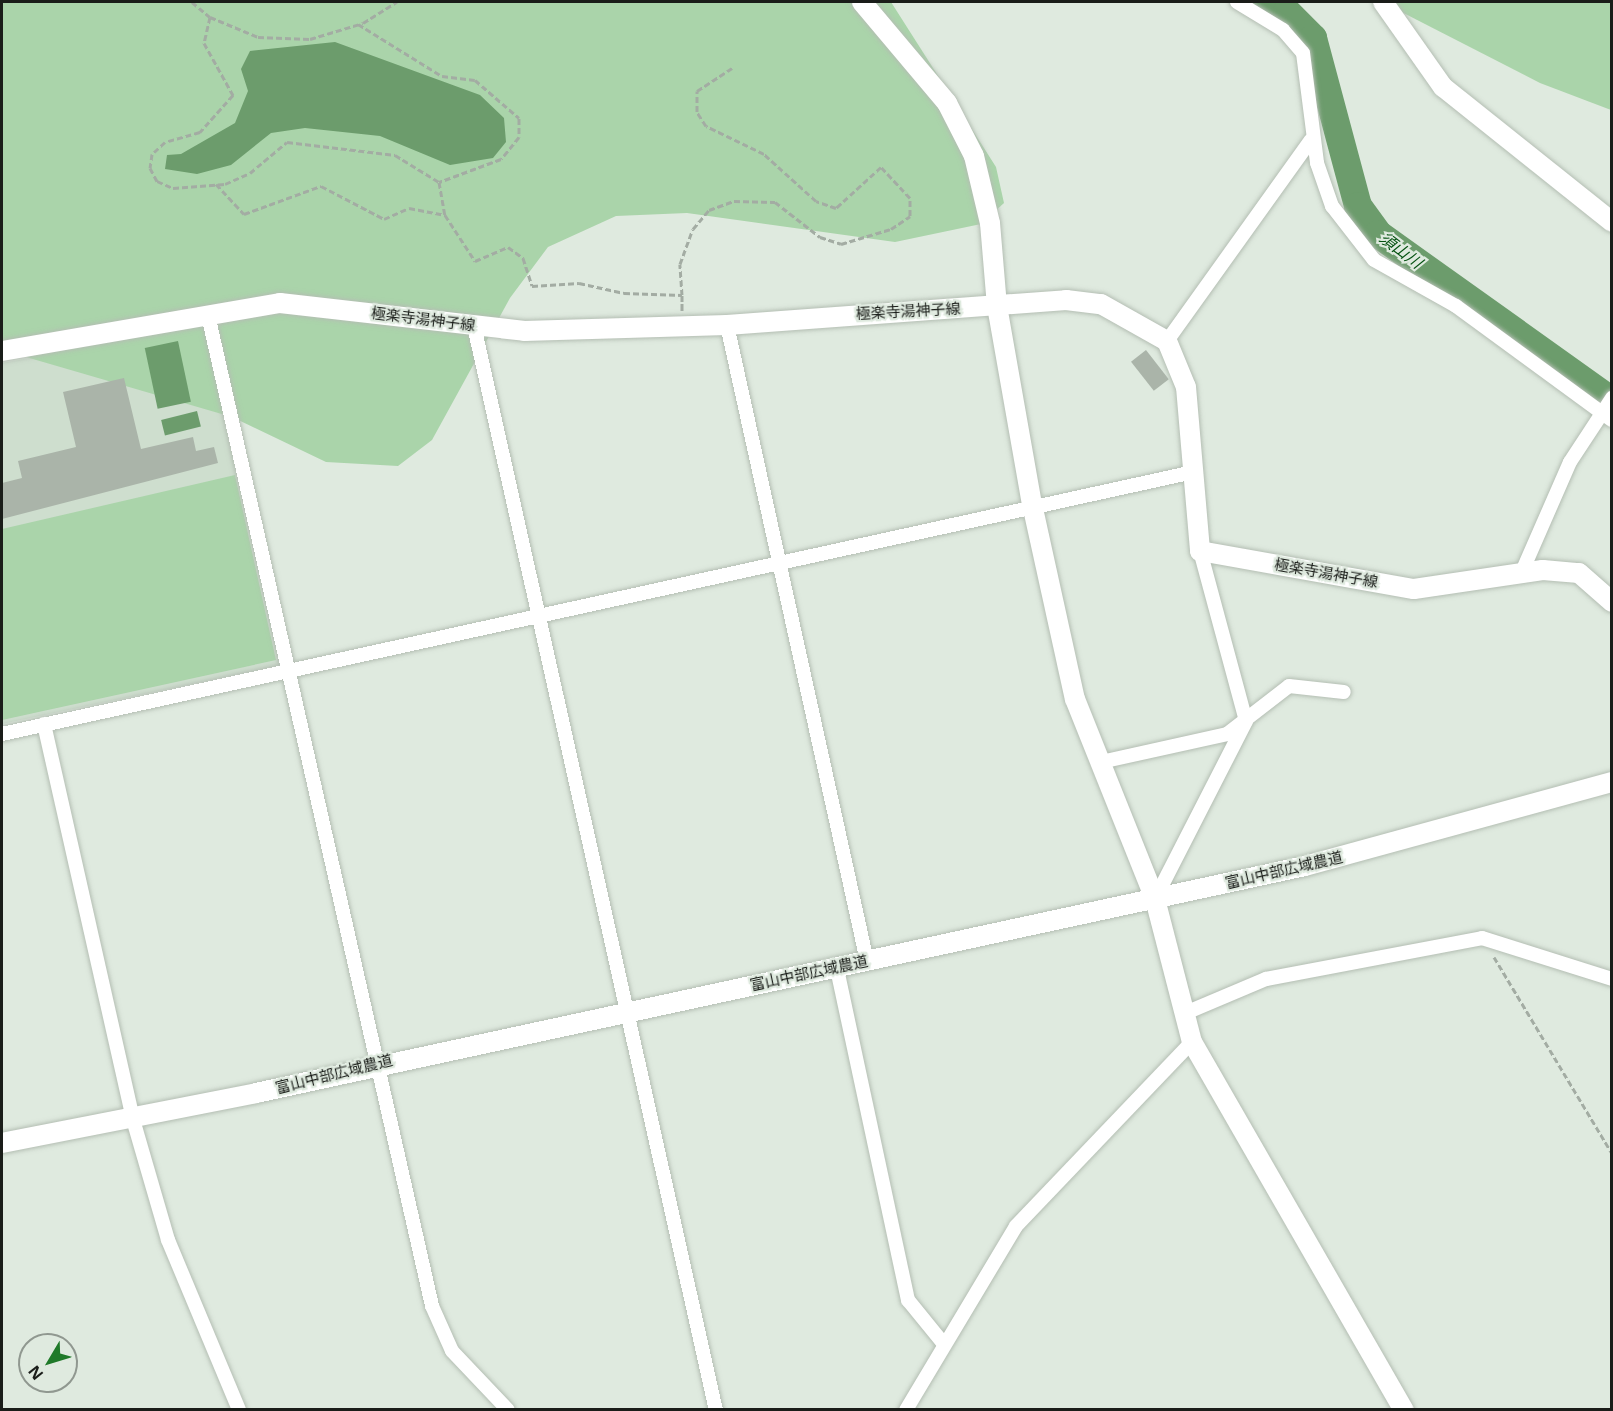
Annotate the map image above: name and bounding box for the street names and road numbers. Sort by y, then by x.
street label: 極楽寺湯神子線 [855,299,961,323]
street label: 極楽寺湯神子線 [370,304,476,334]
street label: 極楽寺湯神子線 [1273,555,1379,591]
street label: 富山中部広域農道 [1224,848,1344,892]
street label: 富山中部広域農道 [748,952,870,994]
street label: 富山中部広域農道 [274,1051,394,1097]

